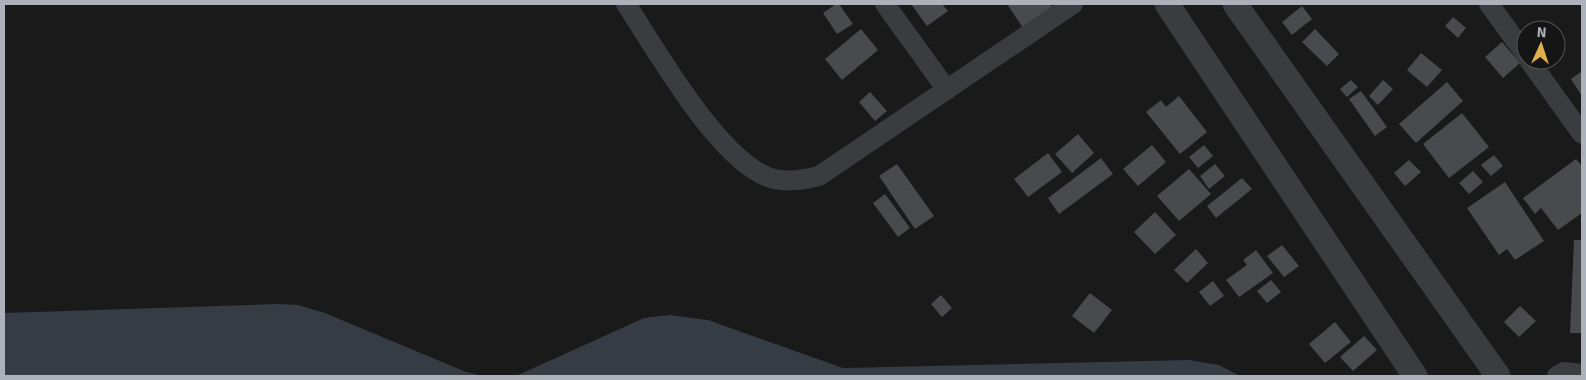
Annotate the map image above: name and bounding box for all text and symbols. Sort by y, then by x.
north arrow [1516,20,1566,70]
text: N [1536,24,1547,41]

